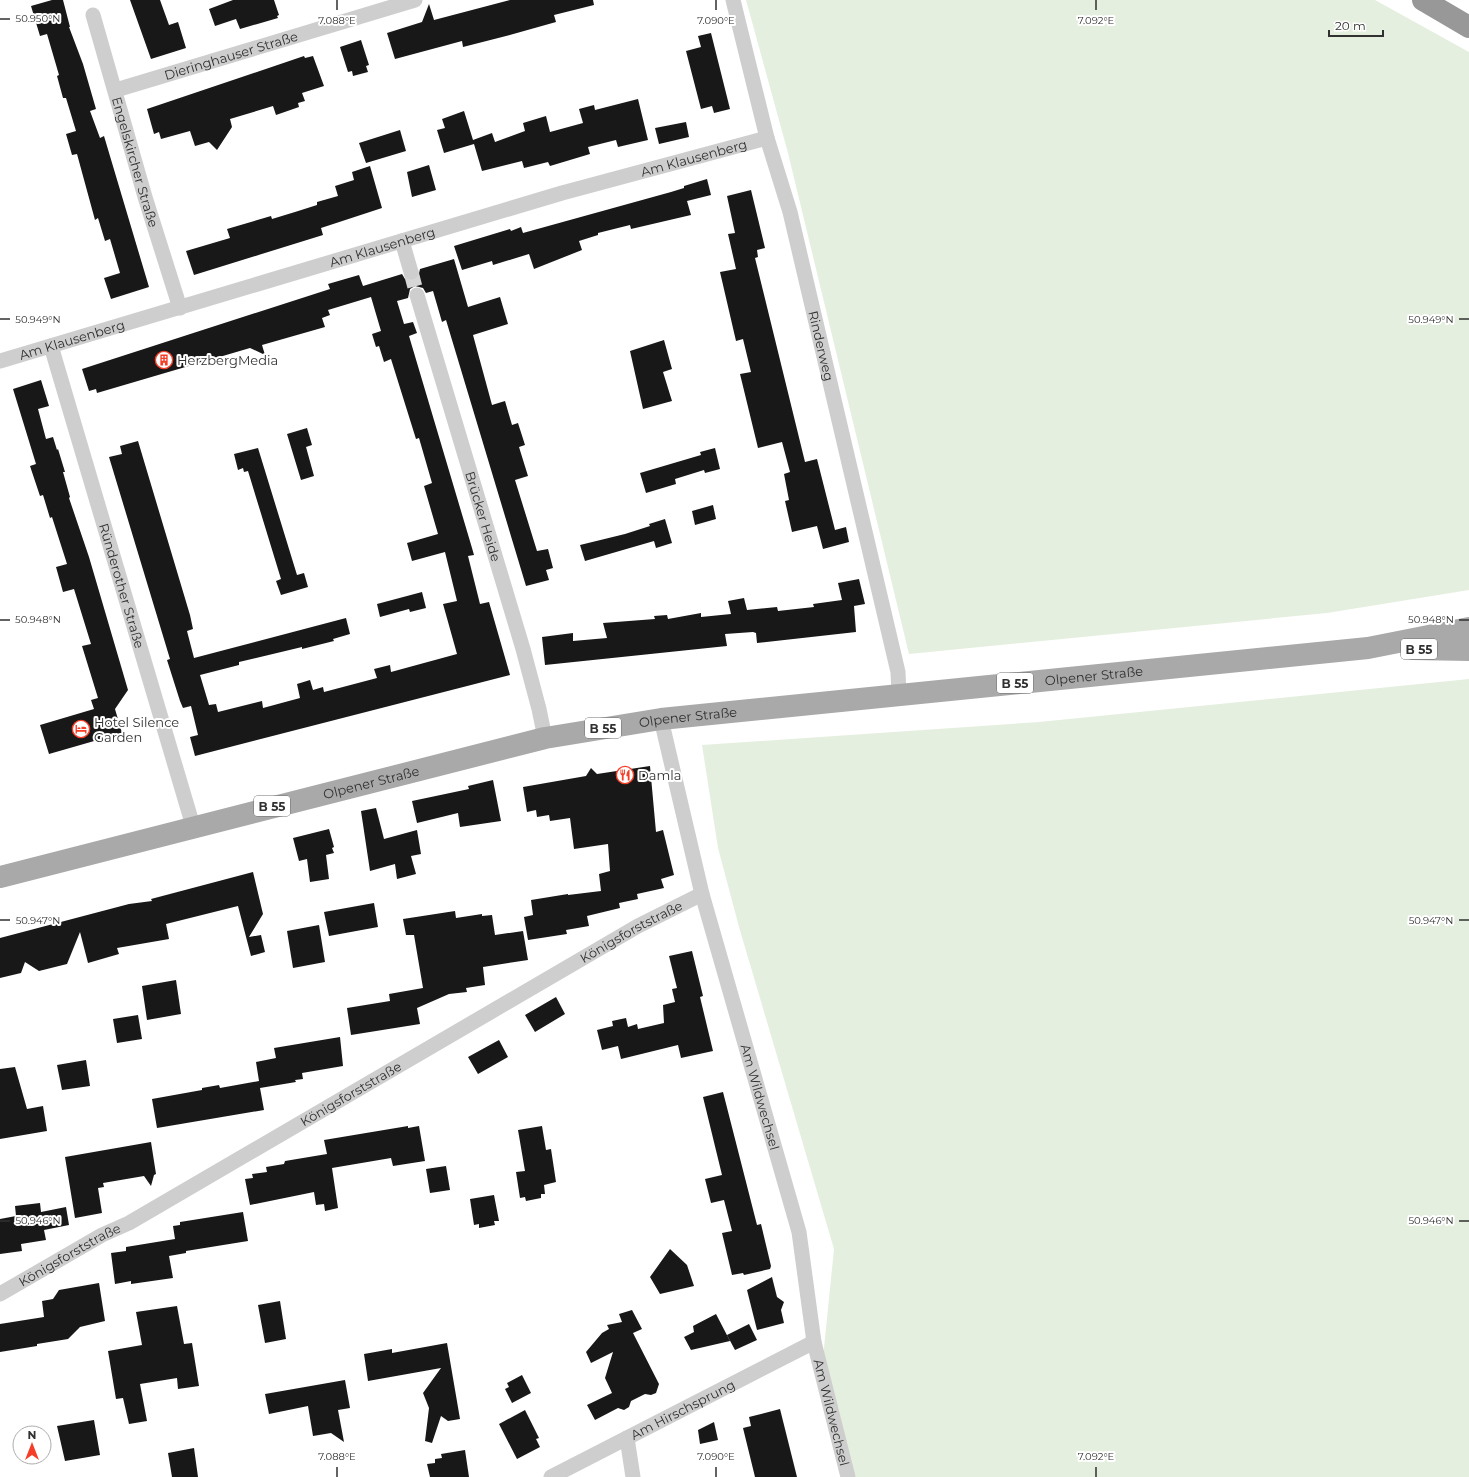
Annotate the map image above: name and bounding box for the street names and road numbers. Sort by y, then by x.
street label: Dieringhauser Straße [162,28,300,83]
street label: Engelskircher Straße [109,95,162,229]
street label: Am Klausenberg [639,136,749,180]
street label: Am Klausenberg [328,223,437,270]
street label: Rinderweg [805,309,837,383]
street label: Am Klausenberg [17,316,127,363]
street label: Brücker Heide [462,469,504,564]
street label: Ründerother Straße [96,521,148,650]
road number: B 55 [1401,639,1437,659]
street label: Olpener Straße [1044,663,1144,688]
road number: B 55 [997,673,1033,693]
street label: Olpener Straße [638,703,738,730]
road number: B 55 [585,718,621,738]
street label: Olpener Straße [321,762,421,802]
road number: B 55 [254,796,290,816]
street label: Königsforststraße [577,897,685,966]
street label: Am Wildwechsel [737,1042,783,1152]
street label: Königsforststraße [297,1058,404,1129]
street label: Königsforststraße [16,1220,123,1290]
street label: Am Wildwechsel [811,1357,853,1467]
street label: Am Hirschsprung [628,1376,737,1443]

